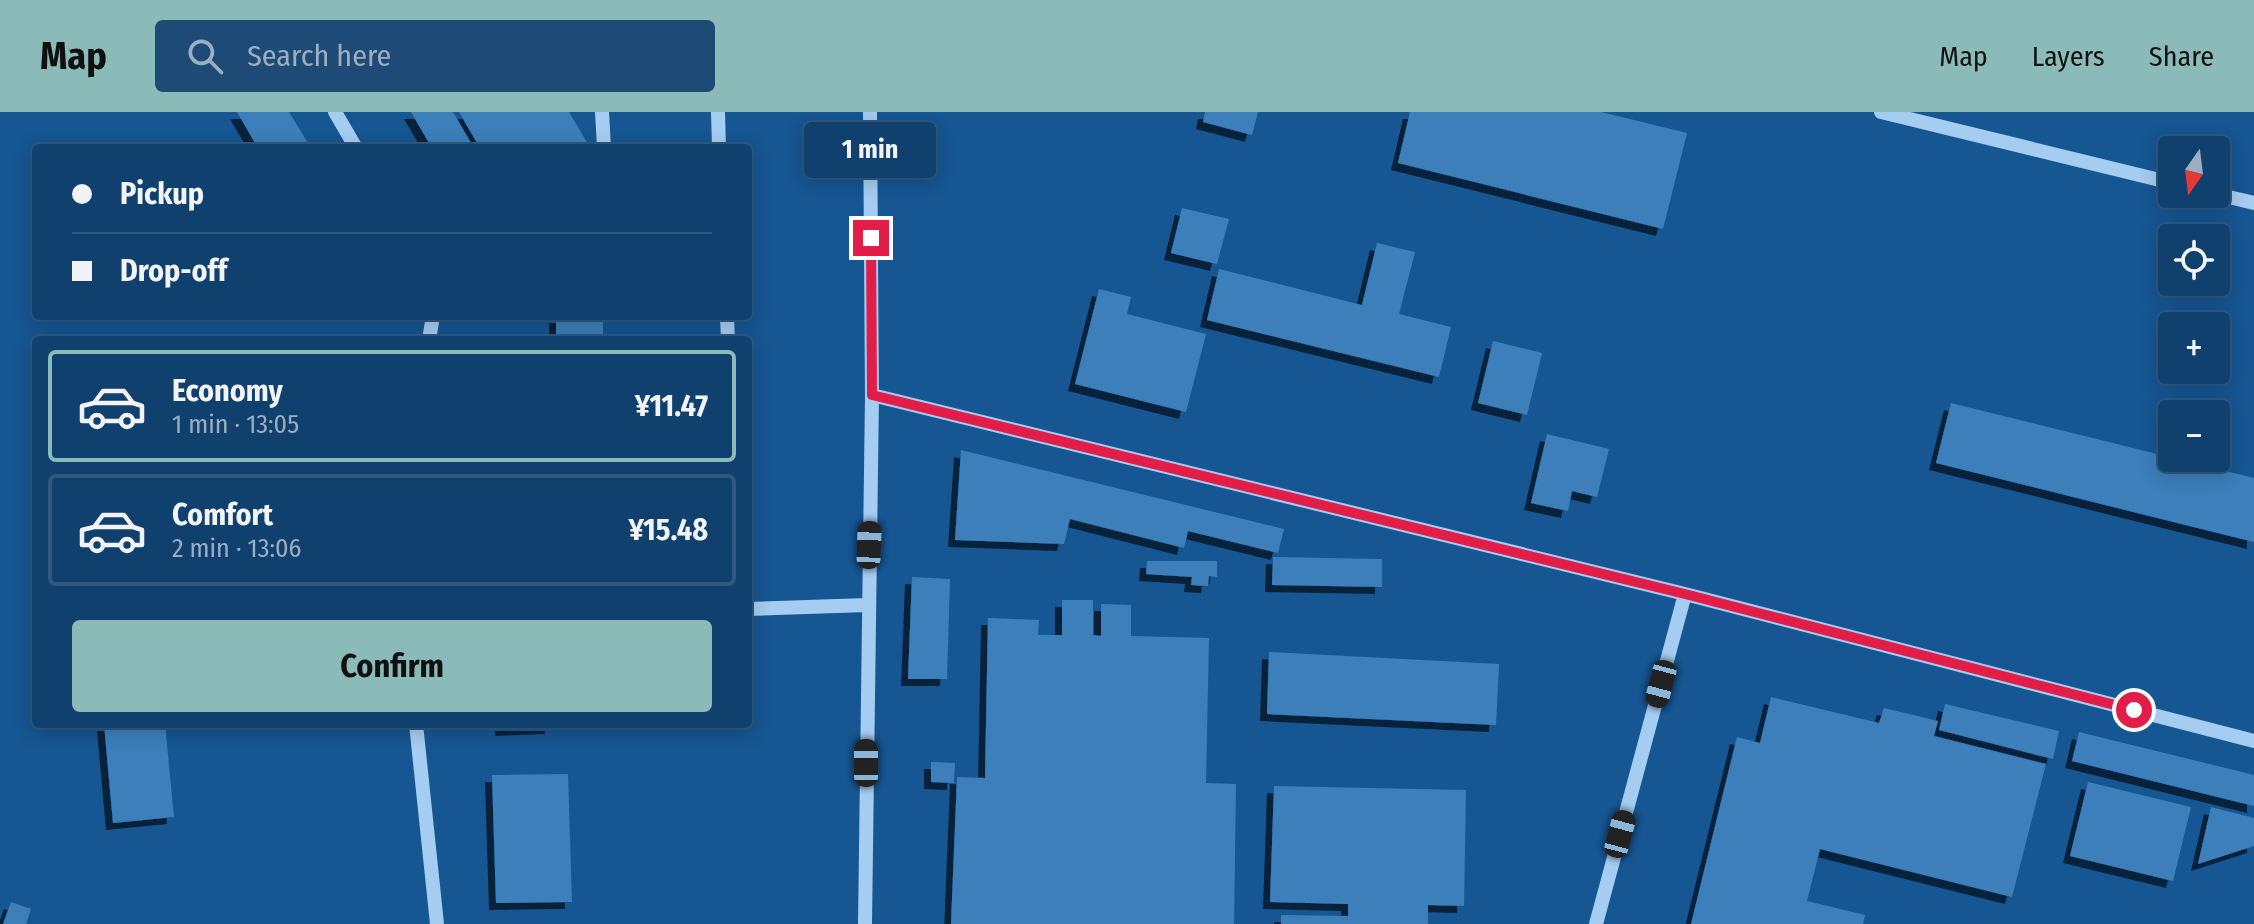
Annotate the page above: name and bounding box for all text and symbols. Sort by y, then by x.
search box [155,20,715,92]
text: Map [40,33,107,79]
icon: search [183,34,227,78]
text: Search here [247,38,391,74]
text: Map [1939,40,1988,73]
text: Layers [2032,40,2105,73]
text: Share [2149,40,2214,73]
callout: 1 min [805,122,937,178]
text: 1 min [842,134,898,165]
north arrow [2158,136,2230,208]
map controls [2158,136,2230,472]
text: Pickup [120,176,204,212]
route end [853,220,889,256]
button: locate [2158,224,2230,296]
text: Drop-off [120,253,227,289]
button: + [2158,312,2230,384]
icon: car [76,370,148,442]
text: Economy [172,373,283,409]
text: ¥11.47 [635,388,708,424]
button: − [2158,400,2230,472]
text: 1 min · 13:05 [172,409,299,440]
icon: car [76,494,148,566]
text: Comfort [172,497,273,533]
text: ¥15.48 [629,512,708,548]
car [856,521,882,569]
text: 2 min · 13:06 [172,533,301,564]
button: Confirm [72,620,712,712]
car [1643,658,1679,710]
route start [2116,692,2152,728]
car [854,739,878,787]
car [1602,808,1638,860]

